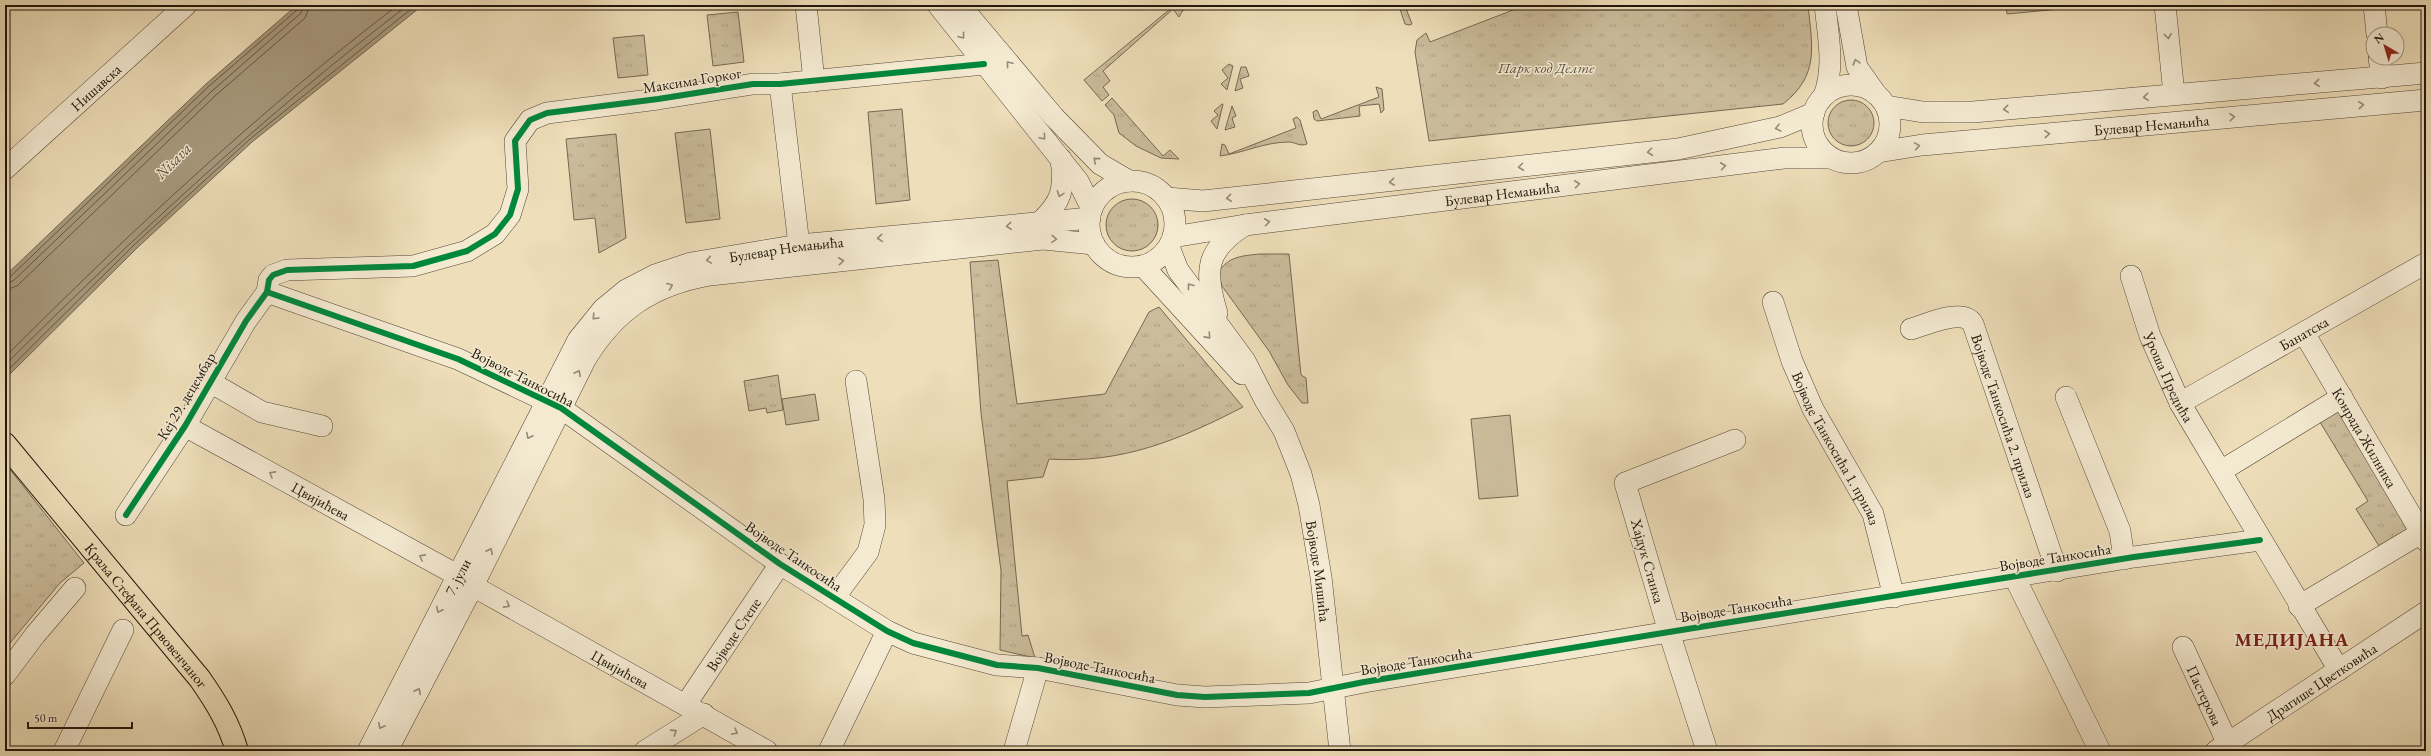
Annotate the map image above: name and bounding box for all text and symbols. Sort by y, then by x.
north arrow [2365,26,2405,66]
text: N [2371,30,2387,46]
one-way arrow [957,31,964,38]
one-way arrow [2164,33,2173,39]
park label: Парк код Делте [1497,58,1595,77]
one-way arrow [1852,58,1861,65]
street label: Нишавска [66,59,125,115]
one-way arrow [1007,61,1014,68]
street label: Максима Горког [641,63,743,97]
one-way arrow [2314,78,2320,87]
one-way arrow [2143,92,2149,101]
one-way arrow [2358,101,2364,110]
one-way arrow [2003,105,2009,114]
street label: Булевар Немањића [2093,110,2210,139]
one-way arrow [2229,113,2235,122]
one-way arrow [1774,123,1781,131]
one-way arrow [2044,129,2050,138]
one-way arrow [1039,133,1046,140]
water label: Nisava [149,138,196,185]
one-way arrow [1914,142,1920,151]
one-way arrow [1647,147,1653,156]
one-way arrow [1093,158,1101,165]
one-way arrow [1518,162,1524,171]
one-way arrow [1720,162,1726,171]
street label: Булевар Немањића [1443,176,1561,210]
one-way arrow [1389,177,1395,186]
one-way arrow [1574,180,1580,189]
one-way arrow [1057,191,1065,198]
one-way arrow [1226,193,1232,202]
one-way arrow [1264,218,1270,227]
one-way arrow [1006,222,1012,231]
street label: Булевар Немањића [727,231,844,266]
one-way arrow [877,233,883,242]
one-way arrow [1051,235,1057,244]
one-way arrow [706,255,712,264]
one-way arrow [838,257,844,266]
one-way arrow [666,282,673,290]
one-way arrow [1188,283,1195,290]
street label: Банатска [2275,311,2331,354]
one-way arrow [593,312,600,320]
street label: Уроша Предића [2139,328,2199,425]
one-way arrow [1203,331,1210,339]
street label: Војводе Танкосића 2. прилаз [1968,331,2041,500]
street label: Војводе Танкосића [468,343,578,411]
street label: Кеј 29. децембар [152,349,220,443]
street label: Војводе Танкосића 1. прилаз [1788,368,1885,527]
one-way arrow [574,370,581,378]
street label: Конрада Жилника [2328,384,2402,491]
one-way arrow [526,432,533,439]
one-way arrow [269,471,276,478]
street label: Цвијићева [289,477,353,524]
street label: Хајдук Станка [1627,516,1669,605]
street label: Војводе Танкосића [742,517,846,595]
street label: Војводе Мишића [1302,519,1335,623]
street label: Краља Стефана Првовенчаног [81,538,213,692]
street label: Војводе Танкосића [1998,539,2112,575]
one-way arrow [485,548,493,556]
one-way arrow [419,554,426,562]
street label: 7. јули [440,555,474,598]
street label: Војводе Танкосића [1679,590,1793,626]
street label: Војводе Степе [701,594,764,675]
one-way arrow [503,600,510,608]
one-way arrow [437,605,444,613]
district label: МЕДИЈАНА [2234,627,2350,652]
street label: Драгише Цветковића [2262,638,2380,725]
street label: Војводе Танкосића [1359,643,1473,679]
street label: Цвијићева [588,645,653,692]
street label: Војводе Танкосића [1043,647,1157,687]
street label: Пастерова [2183,662,2227,728]
one-way arrow [413,688,421,696]
scale bar [28,704,132,730]
text: 50 m [34,710,58,726]
one-way arrow [378,722,386,729]
one-way arrow [731,728,739,735]
one-way arrow [670,730,677,737]

